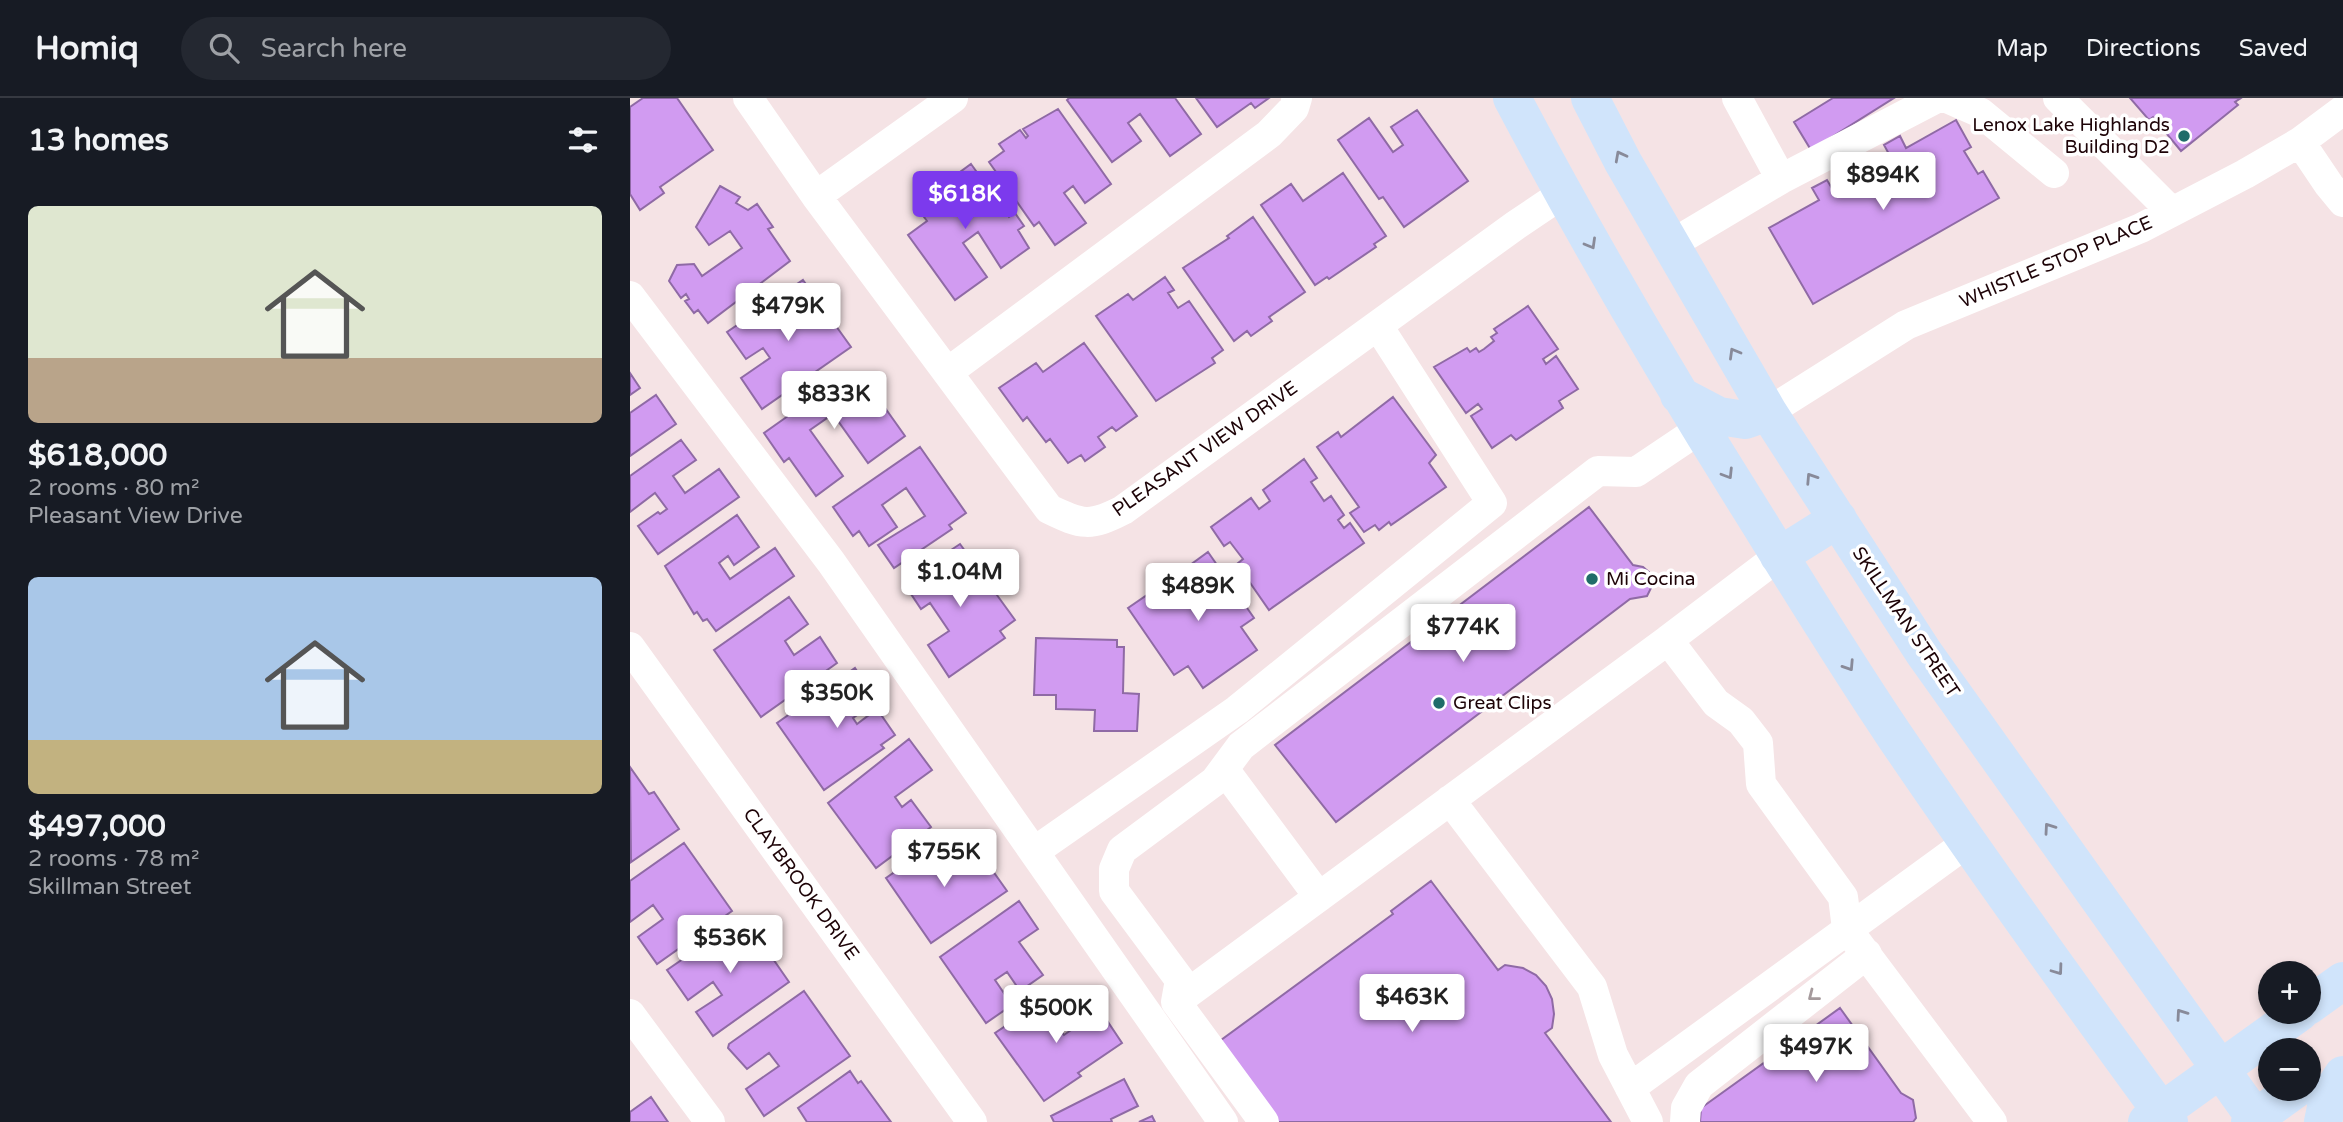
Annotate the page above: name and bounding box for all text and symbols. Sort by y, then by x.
search box [181,17,671,80]
text: Homiq [35,29,139,68]
icon: search [205,29,243,67]
text: Search here [261,33,407,64]
text: Map [1996,34,2048,63]
text: Directions [2086,34,2201,63]
text: Saved [2239,34,2308,63]
place label: Lenox Lake Highlands Building D2 [1972,114,2170,158]
icon: filters [564,121,602,159]
text: 13 homes [28,122,169,159]
marker: Lenox Lake Highlands Building D2 [2176,128,2192,144]
one-way arrow [1615,150,1628,163]
pin: $894K [1834,152,1932,212]
text: $894K [1847,161,1919,189]
pin: $618K [916,172,1014,231]
text: $618K [929,180,1001,208]
street label: WHISTLE STOP PLACE [1956,211,2156,313]
one-way arrow [1583,236,1596,249]
icon: home [252,251,378,377]
pin: $479K [739,284,837,343]
text: $479K [752,292,824,320]
one-way arrow [1729,347,1742,360]
pin: $833K [785,372,883,431]
street label: PLEASANT VIEW DRIVE [1108,377,1302,521]
text: $833K [798,380,870,408]
text: $618,000 [28,437,167,474]
one-way arrow [1720,466,1733,479]
one-way arrow [1807,473,1819,486]
text: 2 rooms · 80 m² [28,474,199,502]
text: Pleasant View Drive [28,502,243,530]
street label: SKILLMAN STREET [1848,543,1965,702]
pin: $1.04M [903,550,1017,609]
text: $1.04M [917,558,1003,586]
pin: $489K [1149,564,1247,623]
place label: Mi Cocina [1606,568,1695,590]
marker: Mi Cocina [1584,571,1600,587]
text: $489K [1162,572,1234,600]
pin: $774K [1414,604,1512,664]
text: $774K [1427,613,1499,641]
icon: home [252,622,378,748]
one-way arrow [1841,658,1854,671]
pin: $350K [788,670,886,730]
text: $350K [801,679,873,707]
place label: Great Clips [1453,692,1552,714]
marker: Great Clips [1431,695,1447,711]
street label: CLAYBROOK DRIVE [738,804,864,964]
text: $497,000 [28,808,166,845]
one-way arrow [2045,823,2057,836]
pin: $755K [895,830,993,889]
text: $755K [908,838,980,866]
text: 2 rooms · 78 m² [28,845,199,873]
text: Skillman Street [28,873,191,901]
pin: $536K [681,916,779,975]
text: $536K [694,924,766,952]
map controls [2258,961,2321,1101]
button: + [2258,961,2321,1024]
one-way arrow [2050,962,2063,975]
pin: $463K [1363,974,1461,1034]
text: $463K [1376,983,1448,1011]
pin: $500K [1007,986,1105,1045]
one-way arrow [1808,988,1820,1001]
text: $500K [1020,994,1092,1022]
one-way arrow [2177,1009,2189,1022]
pin: $497K [1767,1024,1865,1084]
text: $497K [1780,1033,1852,1061]
button: − [2258,1038,2321,1101]

